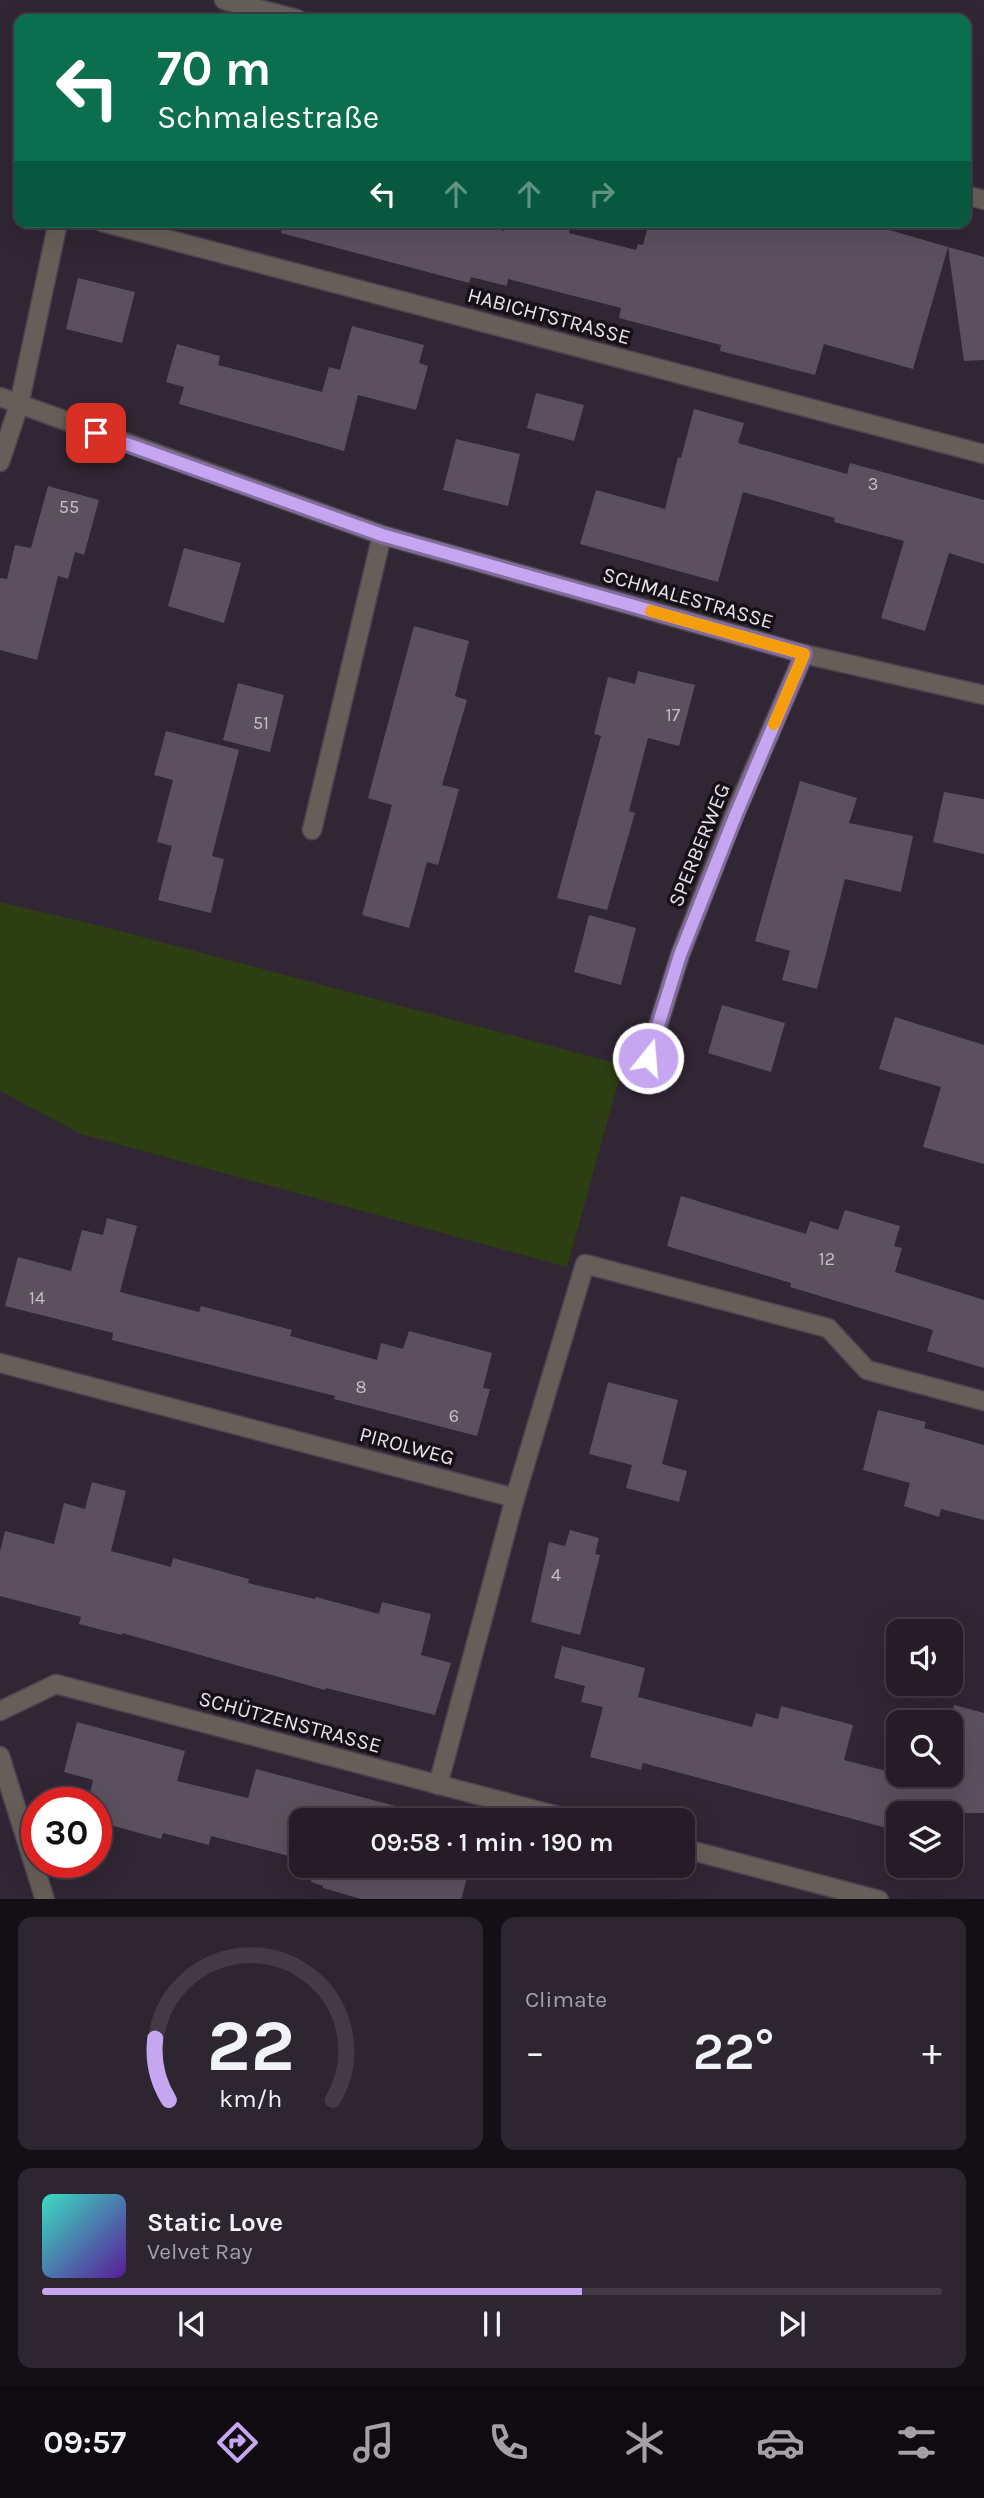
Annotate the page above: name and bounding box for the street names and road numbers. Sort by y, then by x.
street label: HABICHTSTRASSE [465,283,633,349]
street label: SCHMALESTRASSE [600,562,776,634]
street label: SPERBERWEG [663,780,735,910]
street label: PIROLWEG [357,1422,457,1470]
street label: SCHÜTZENSTRASSE [196,1686,384,1758]

